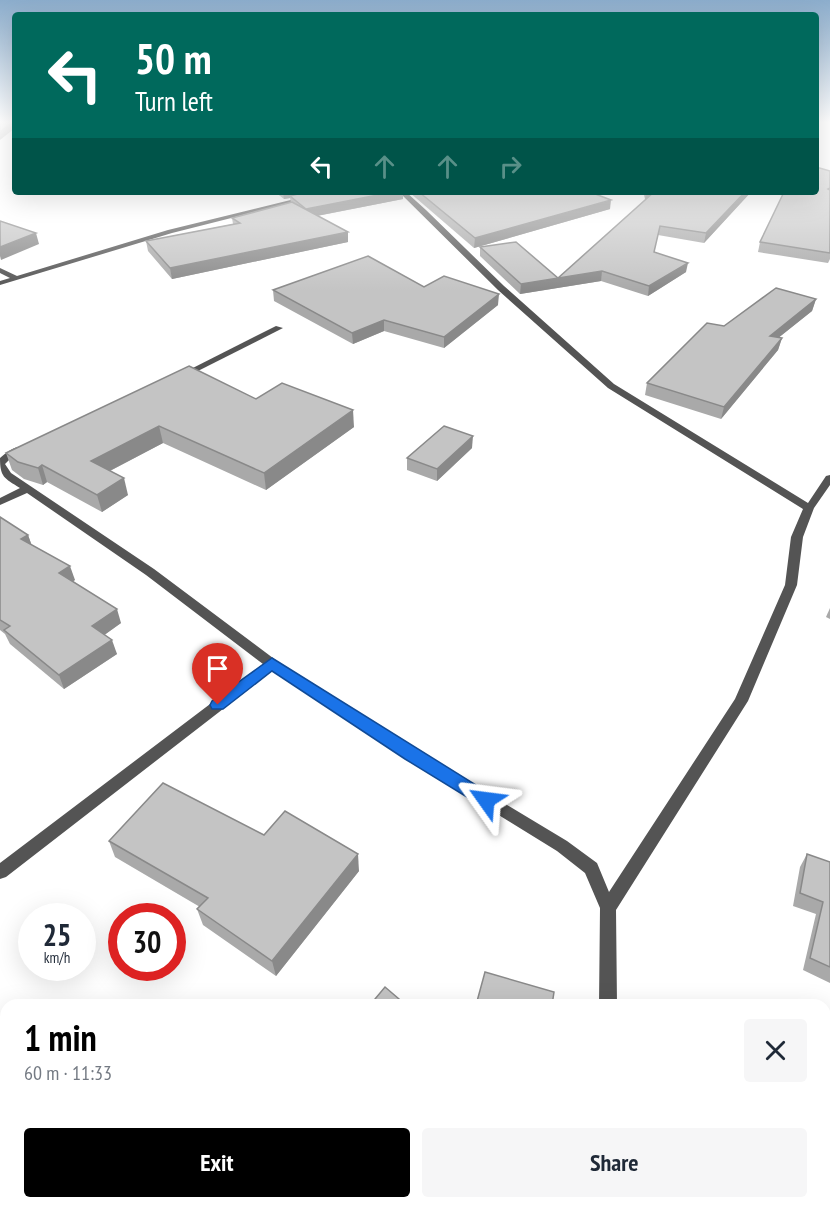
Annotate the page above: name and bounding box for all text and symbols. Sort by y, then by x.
text: 50 m [135,31,212,86]
icon: left [36,36,114,114]
text: Turn left [135,84,213,118]
icon: left [305,150,338,183]
icon: ahead [368,150,401,183]
icon: ahead [431,150,464,183]
icon: right [494,150,527,183]
pin [192,643,243,705]
icon: arrive [201,652,234,685]
position arrow [454,768,518,832]
speed limit sign: 30 [108,903,186,981]
text: 25 [43,915,71,954]
text: km/h [44,948,70,967]
text: 1 min [24,1014,97,1061]
button: close [744,1019,807,1082]
text: 60 m · 11:33 [24,1060,112,1086]
button: Exit [24,1128,410,1197]
button: Share [422,1128,807,1197]

